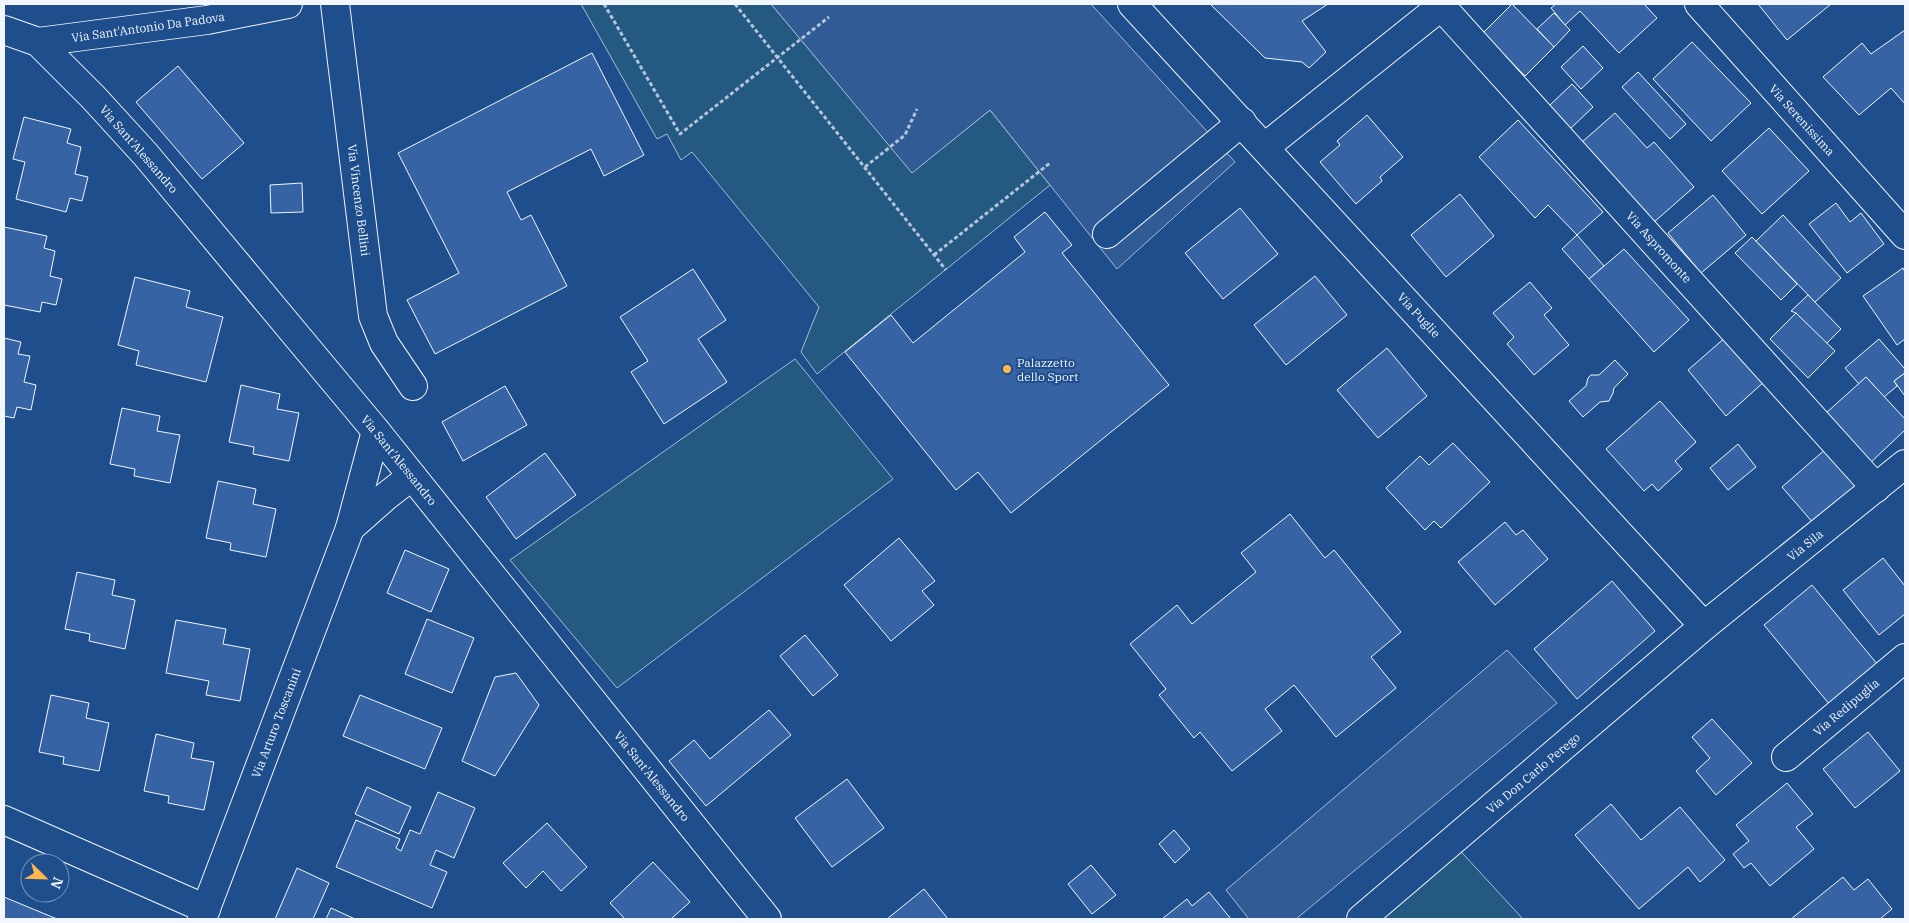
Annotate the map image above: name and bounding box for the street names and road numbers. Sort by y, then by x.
street label: Via Sant'Antonio Da Padova [70,9,226,45]
street label: Via Serenissima [1766,81,1838,159]
street label: Via Sant'Alessandro [97,102,181,196]
street label: Via Vincenzo Bellini [345,143,373,257]
street label: Via Aspromonte [1623,208,1695,286]
street label: Via Puglie [1394,289,1444,341]
street label: Via Sant'Alessandro [358,412,440,508]
street label: Via Sila [1784,526,1826,564]
street label: Via Arturo Toscanini [248,666,304,780]
street label: Via Redipuglia [1810,675,1882,739]
street label: Via Sant'Alessandro [611,728,693,824]
street label: Via Don Carlo Perego [1483,729,1583,817]

